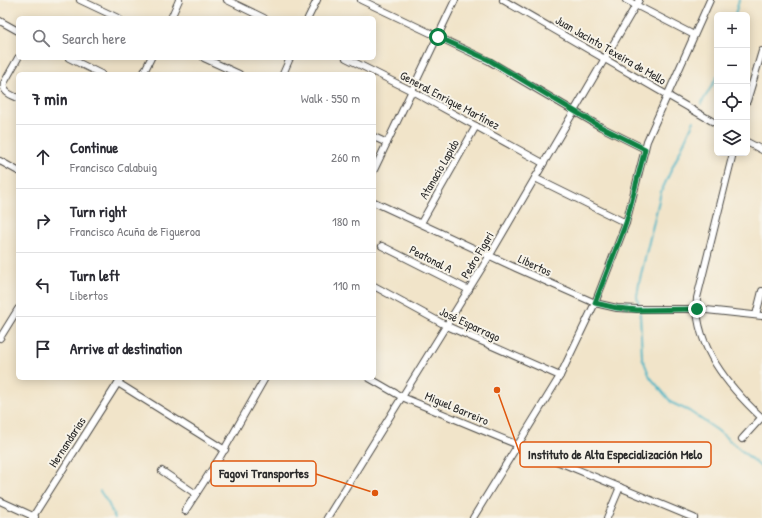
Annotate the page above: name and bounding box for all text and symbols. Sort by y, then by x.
street label: Juan Jacinto Texeira de Mello [553,11,670,89]
map controls [714,12,750,156]
button: + [714,12,750,48]
search box [16,16,376,60]
icon: search [30,27,52,49]
text: Search here [62,28,126,49]
route start [429,28,447,46]
button: − [714,48,750,84]
street label: General Enrique Martínez [397,67,503,133]
button: locate [714,84,750,120]
text: 7 min [32,87,67,110]
text: Walk · 550 m [301,89,360,107]
button: layers [714,120,750,156]
street label: Atanacio Lapido [415,136,463,202]
text: Continue [70,137,118,158]
icon: ahead [32,146,54,168]
text: 260 m [331,148,360,166]
text: Francisco Calabuig [70,158,157,176]
text: Turn right [70,201,126,222]
icon: right [32,210,54,232]
text: 180 m [332,212,360,230]
text: Francisco Acuña de Figueroa [70,222,200,240]
street label: Pedro Figari [456,228,498,282]
street label: Peatonal A [407,241,456,277]
street label: Libertos [516,250,555,280]
text: Turn left [70,265,120,286]
icon: left [32,274,54,296]
text: 110 m [333,276,360,294]
text: Libertos [70,286,108,304]
route end [688,300,706,318]
street label: José Esparrago [437,302,503,346]
icon: arrive [32,338,54,360]
text: Arrive at destination [70,338,182,359]
street label: Miguel Barreiro [423,387,492,429]
street label: Hernandarias [44,413,90,470]
callout: Instituto de Alta Especialización Melo [520,442,711,467]
text: Instituto de Alta Especialización Melo [528,445,703,464]
callout: Fagovi Transportes [211,461,316,486]
text: Fagovi Transportes [218,464,309,483]

